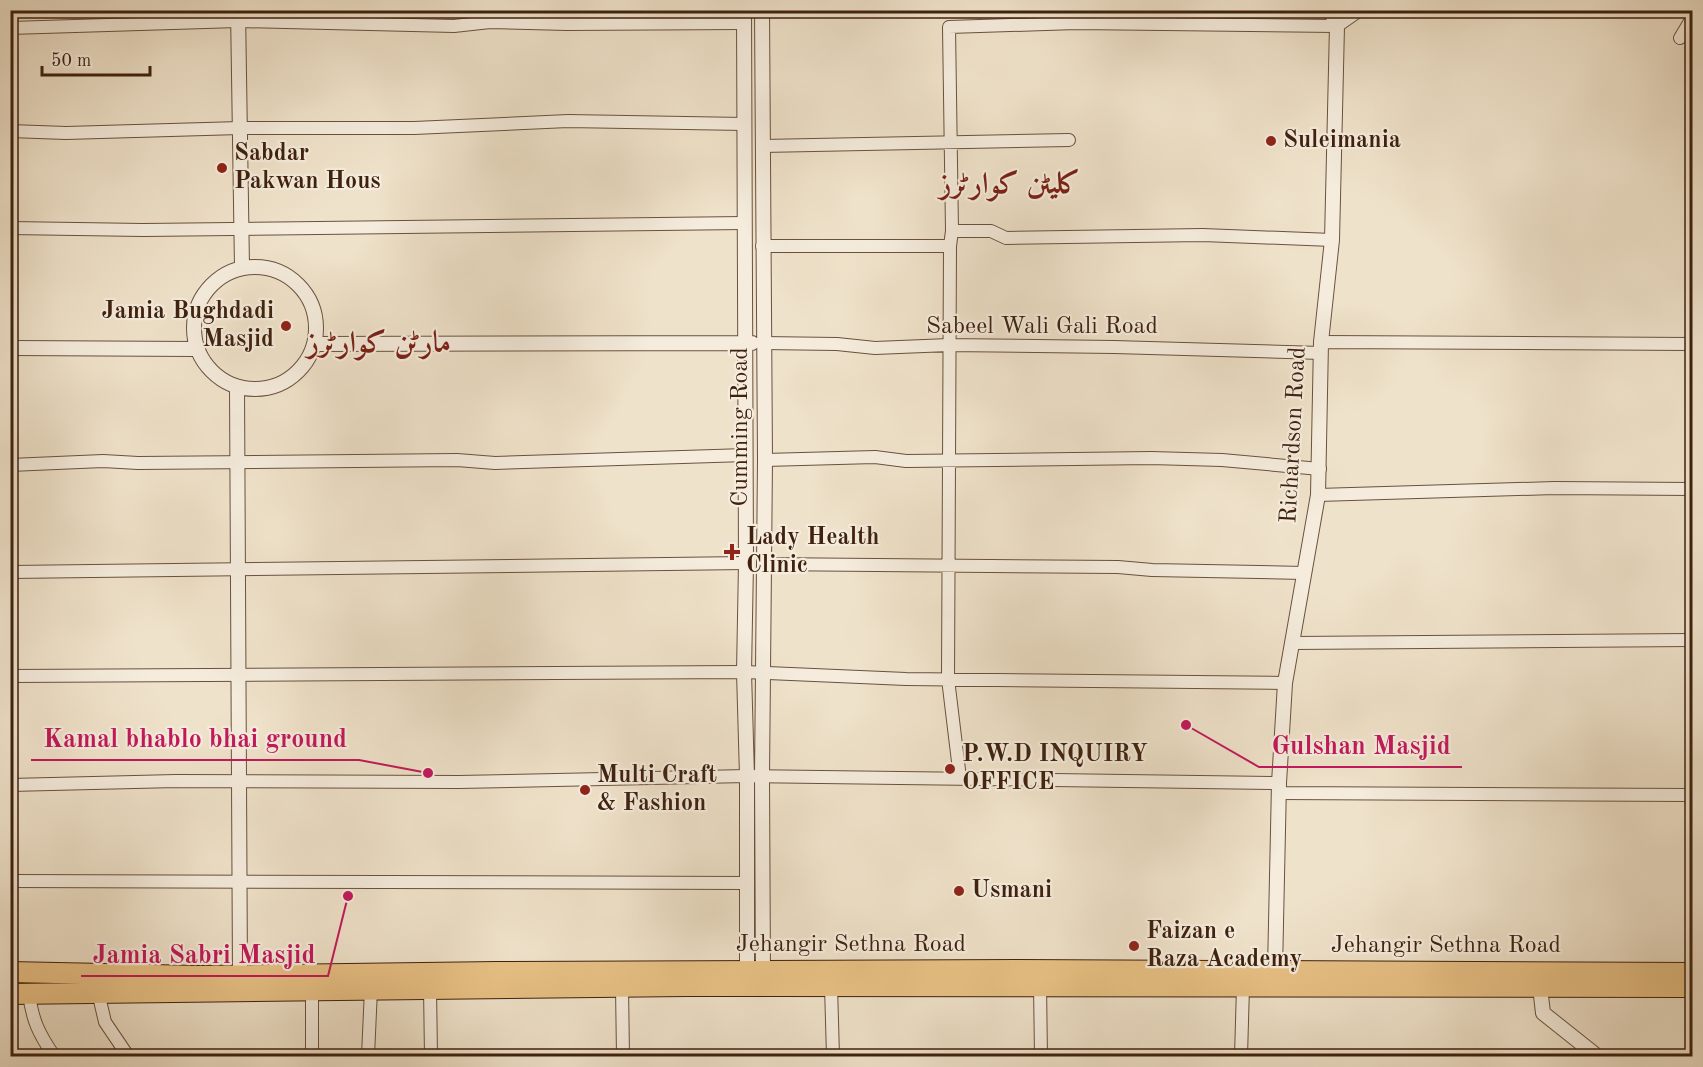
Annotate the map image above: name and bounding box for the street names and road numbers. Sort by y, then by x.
street label: Sabeel Wali Gali Road [926,315,1158,339]
street label: Richardson Road [1277,346,1311,524]
street label: Cumming Road [729,347,753,507]
street label: Jehangir Sethna Road [736,933,966,957]
street label: Jehangir Sethna Road [1331,934,1561,958]

